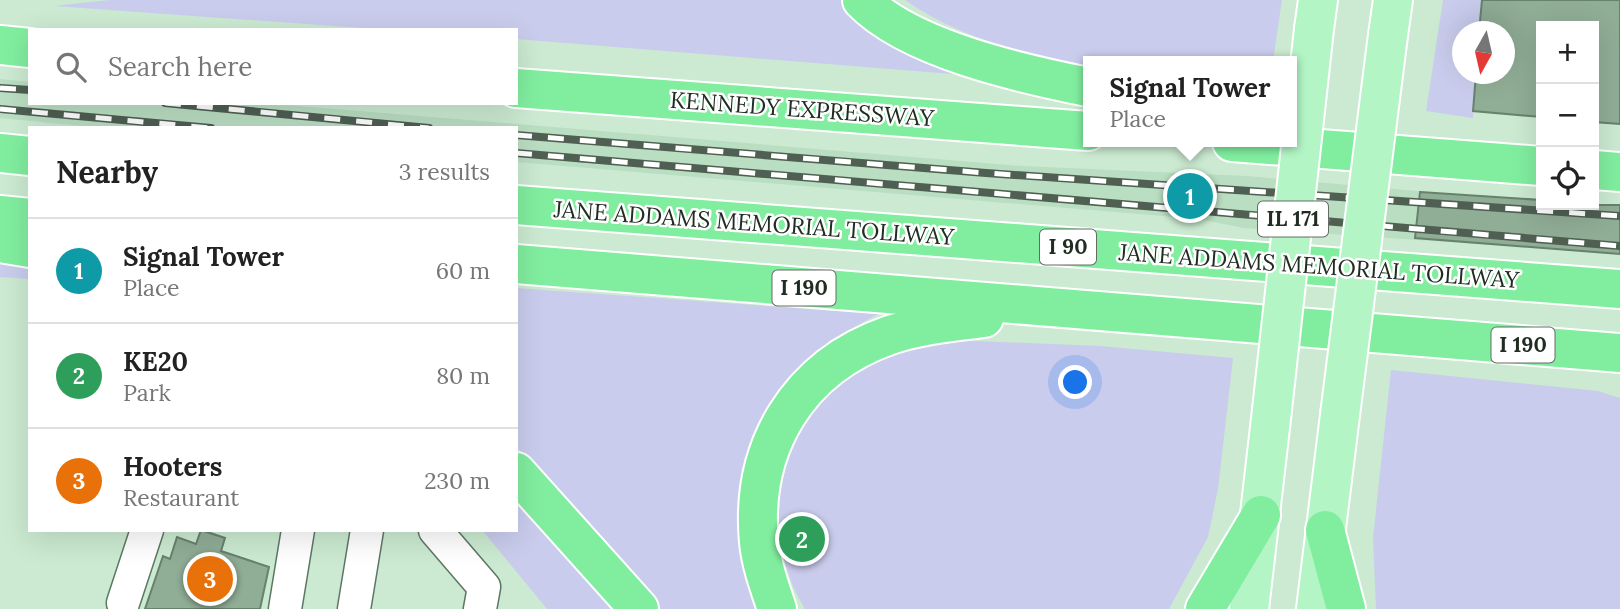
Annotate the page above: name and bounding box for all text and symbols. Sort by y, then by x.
north arrow [1452,21,1515,84]
map controls [1536,21,1599,210]
button: + [1536,21,1599,84]
search box [28,28,518,105]
icon: search [52,48,90,86]
text: Search here [108,50,252,83]
popup [1083,56,1297,147]
text: Signal Tower [1110,71,1270,104]
button: − [1536,84,1599,147]
street label: KENNEDY EXPRESSWAY [669,85,936,132]
text: Place [1110,104,1166,133]
button: locate [1536,147,1599,210]
text: Nearby [56,153,158,191]
text: 3 results [399,157,490,186]
pin: 1 [1167,170,1213,222]
street label: JANE ADDAMS MEMORIAL TOLLWAY [552,194,956,251]
road number: IL 171 [1258,202,1328,236]
road number: I 90 [1040,230,1096,264]
street label: JANE ADDAMS MEMORIAL TOLLWAY [1117,237,1521,294]
text: Signal Tower [123,240,284,273]
text: 1 [74,256,84,285]
text: 60 m [436,256,490,285]
road number: I 190 [772,270,836,306]
text: Place [123,273,180,302]
road number: I 190 [1492,328,1554,362]
text: KE20 [123,345,188,378]
text: 2 [73,361,85,390]
text: 80 m [436,361,490,390]
your location [1058,365,1092,399]
text: Park [123,378,171,407]
text: Hooters [123,450,222,483]
text: 3 [73,466,85,495]
text: 230 m [424,466,490,495]
text: Restaurant [123,483,239,512]
pin: 2 [779,513,825,565]
pin: 3 [187,553,233,605]

